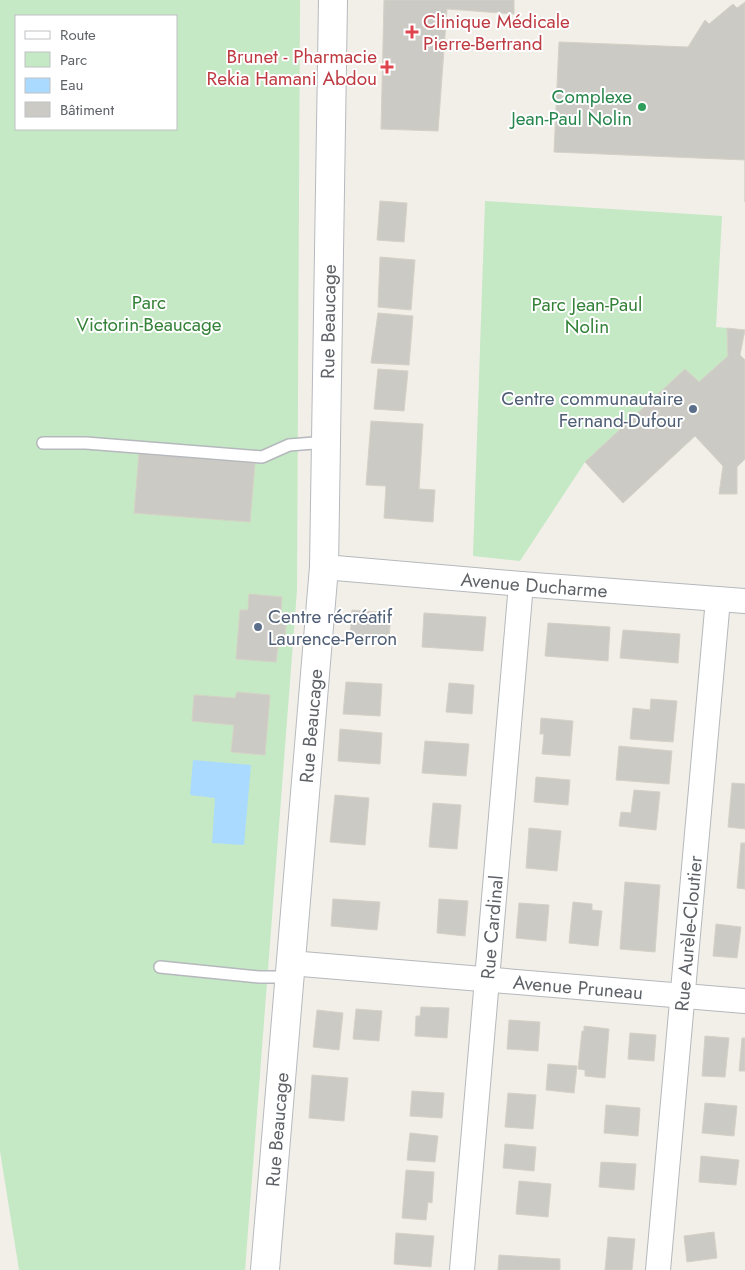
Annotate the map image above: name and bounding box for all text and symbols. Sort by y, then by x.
place label: Clinique Médicale Pierre-Bertrand [423,8,570,57]
legend [15,15,178,130]
text: Route [60,24,96,46]
marker: Clinique Médicale Pierre-Bertrand [405,25,419,39]
place label: Brunet - Pharmacie Rekia Hamani Abdou [207,43,377,92]
text: Parc [60,49,87,71]
marker: Brunet - Pharmacie Rekia Hamani Abdou [381,61,393,73]
text: Eau [60,74,83,96]
place label: Complexe Jean-Paul Nolin [508,83,632,132]
text: Bâtiment [60,99,114,121]
marker: Complexe Jean-Paul Nolin [636,101,648,113]
street label: Rue Beaucage [313,264,342,379]
park label: Parc Victorin-Beaucage [76,289,222,338]
park label: Parc Jean-Paul Nolin [532,291,642,340]
place label: Centre communautaire Fernand-Dufour [501,385,683,434]
marker: Centre communautaire Fernand-Dufour [687,403,699,415]
street label: Avenue Ducharme [460,565,609,604]
place label: Centre récréatif Laurence-Perron [268,603,397,652]
marker: Centre récréatif Laurence-Perron [252,621,264,633]
street label: Rue Beaucage [292,668,329,784]
street label: Rue Aurèle-Cloutier [668,854,709,1012]
street label: Rue Cardinal [474,874,509,980]
street label: Avenue Pruneau [512,968,644,1006]
street label: Rue Beaucage [259,1071,295,1188]

